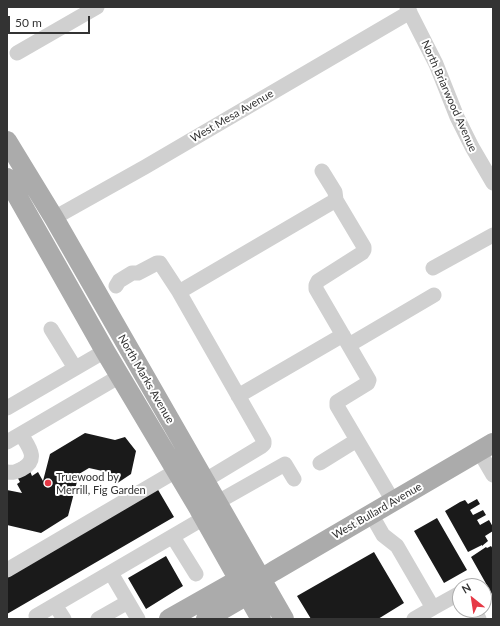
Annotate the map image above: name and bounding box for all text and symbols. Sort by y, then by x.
scale bar [10,8,92,34]
text: 50 m [15,15,42,30]
street label: North Briarwood Avenue [418,38,480,154]
street label: West Mesa Avenue [188,87,276,145]
street label: North Marks Avenue [115,332,177,426]
place label: Truewood by Merrill, Fig Garden [56,470,146,496]
marker: Truewood by Merrill, Fig Garden [43,478,53,488]
street label: West Bullard Avenue [330,480,424,542]
north arrow [452,578,492,618]
text: N [459,580,473,596]

